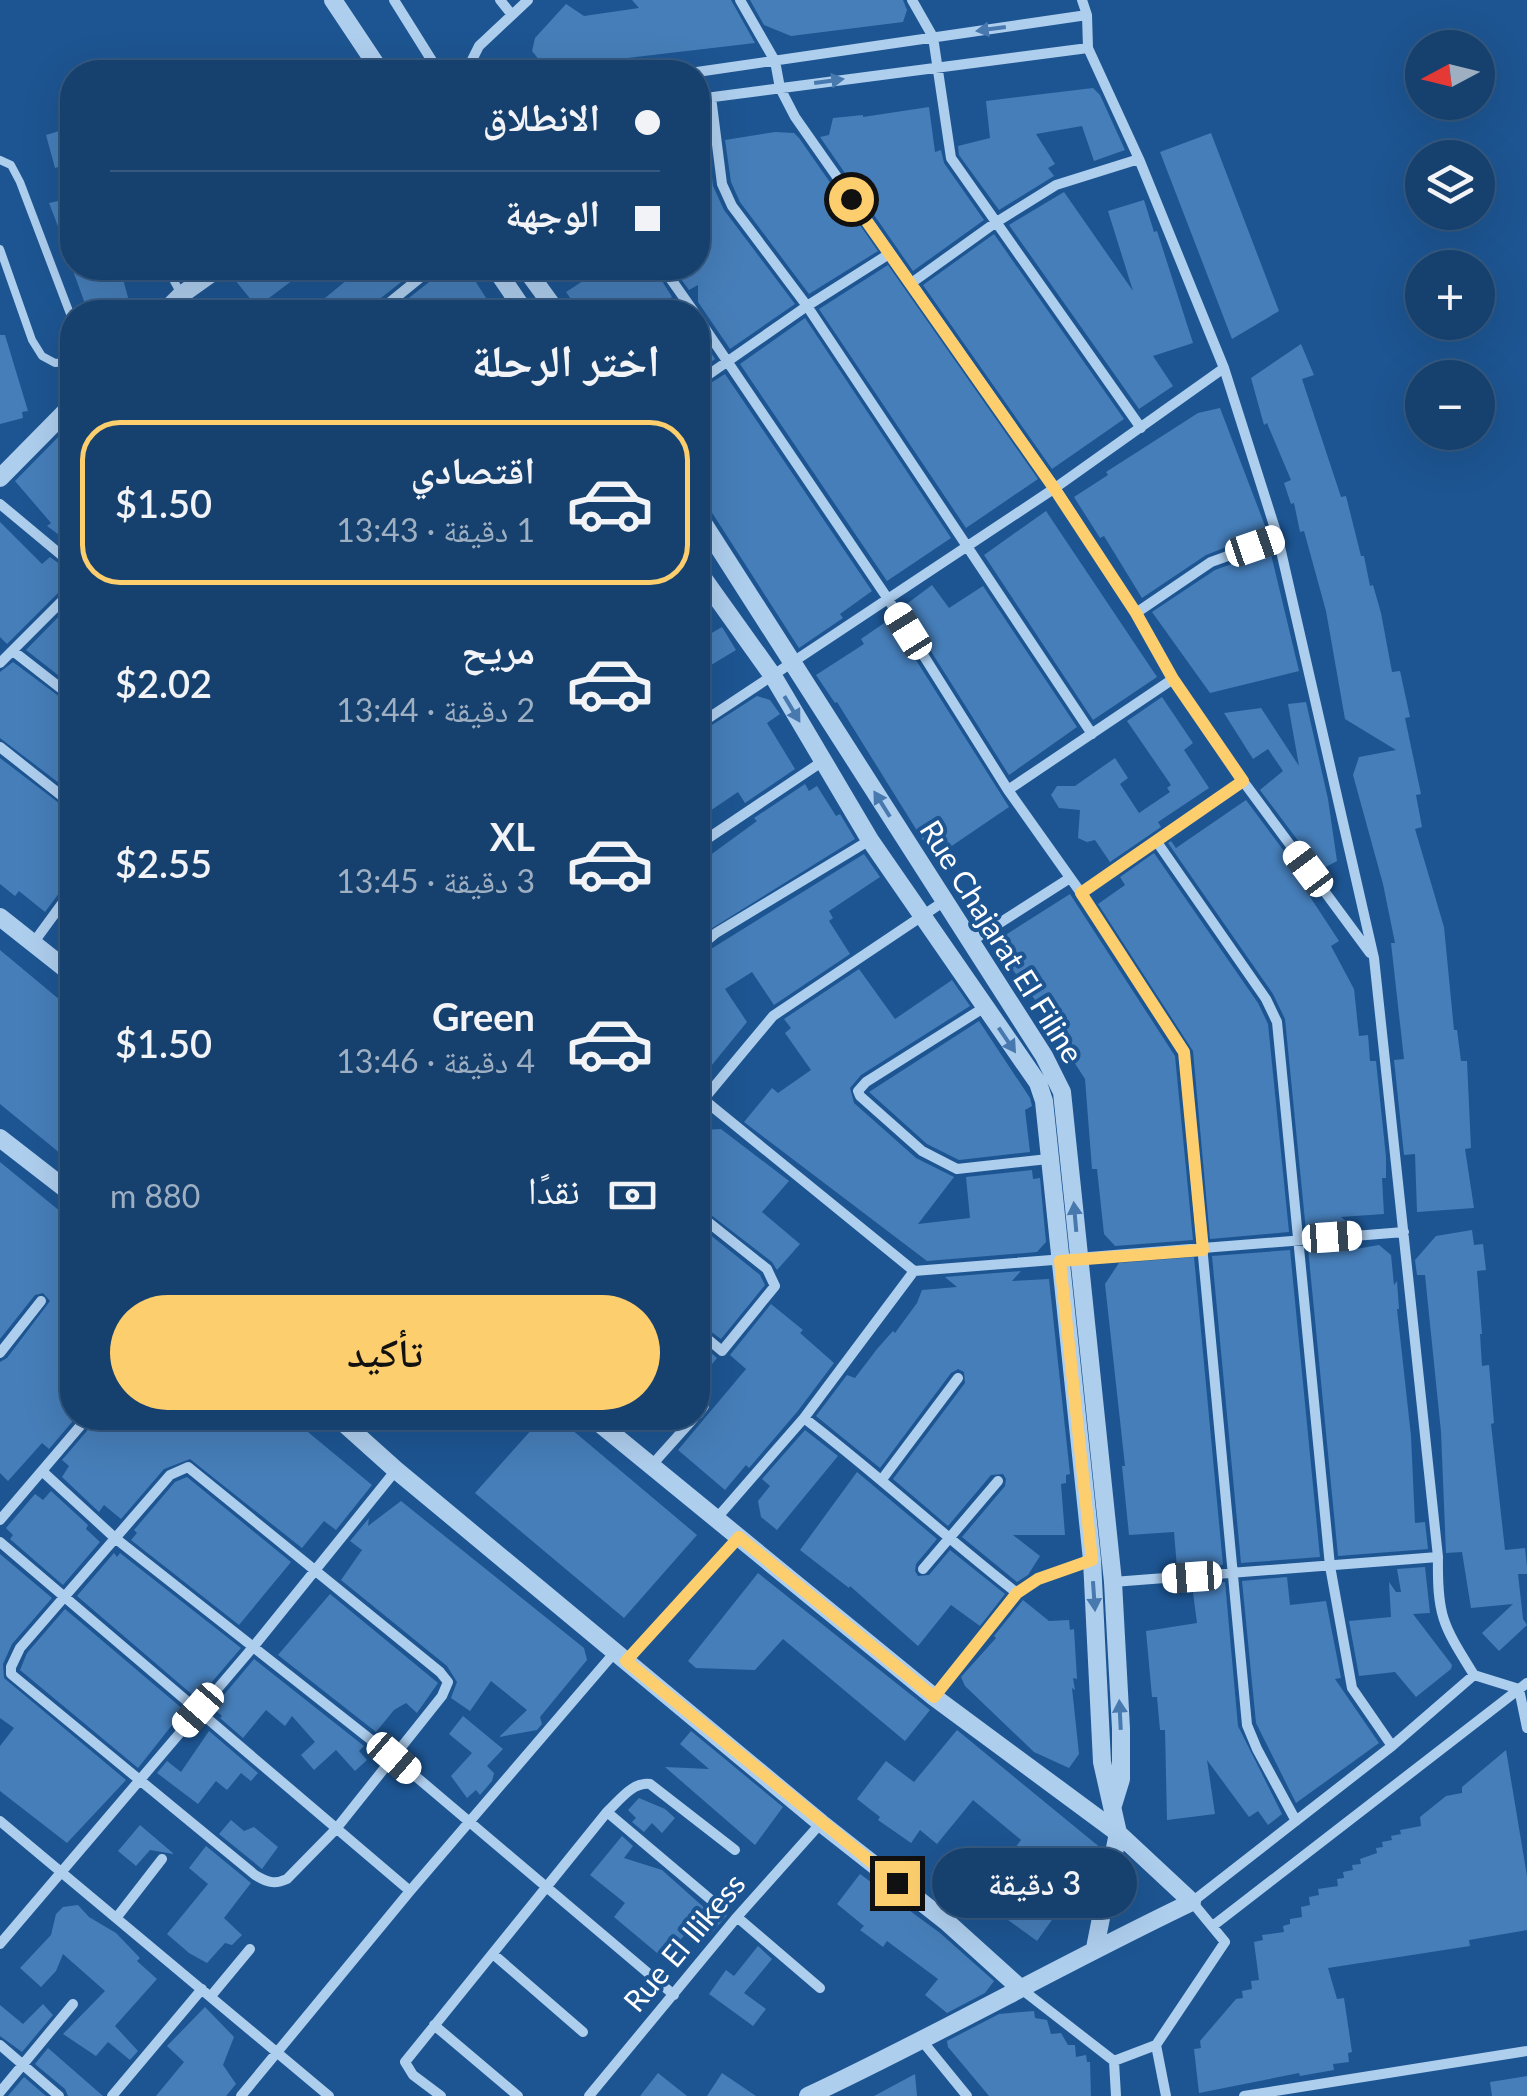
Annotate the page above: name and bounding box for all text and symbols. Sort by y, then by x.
one-way arrow [974,21,1006,37]
north arrow [1405,30,1495,120]
map controls [1405,30,1495,450]
one-way arrow [813,72,845,88]
text: الانطلاق [482,93,600,139]
button: layers [1405,140,1495,230]
route start [829,177,874,222]
text: الوجهة [505,189,600,235]
button: + [1405,250,1495,340]
text: اختر الرحلة [472,333,660,387]
button: − [1405,360,1495,450]
text: اقتصادي [411,446,535,492]
icon: car [565,458,655,548]
text: $1.50 [115,480,212,526]
text: 1 دقيقة · 13:43 [336,510,535,549]
car [1222,522,1288,570]
car [879,598,937,664]
text: مريح [461,626,535,672]
icon: car [565,638,655,728]
text: $2.02 [115,660,212,706]
text: 2 دقيقة · 13:44 [336,690,535,729]
one-way arrow [783,695,800,723]
one-way arrow [874,791,892,818]
text: XL [490,813,535,859]
street label: Rue Chajarat El Filine [914,813,1092,1069]
icon: car [565,818,655,908]
car [1278,836,1338,902]
text: $2.55 [115,840,212,886]
text: 3 دقيقة · 13:45 [336,861,535,900]
text: Green [432,993,535,1039]
icon: car [565,998,655,1088]
text: $1.50 [115,1020,212,1066]
one-way arrow [997,1026,1015,1053]
text: 4 دقيقة · 13:46 [336,1041,535,1080]
text: نقدًا [528,1166,580,1212]
icon: cash [605,1168,660,1223]
text: 880 m [110,1176,200,1215]
one-way arrow [1066,1200,1082,1232]
car [1301,1220,1363,1254]
button: تأكيد [110,1295,660,1410]
car [1161,1560,1223,1594]
one-way arrow [1087,1581,1103,1613]
car [167,1678,229,1742]
one-way arrow [1112,1698,1128,1730]
car [362,1727,426,1789]
callout: 3 دقيقة [932,1848,1137,1918]
route end [875,1861,920,1906]
text: 3 دقيقة [988,1863,1081,1902]
street label: Rue El Ilikess [615,1865,752,2018]

